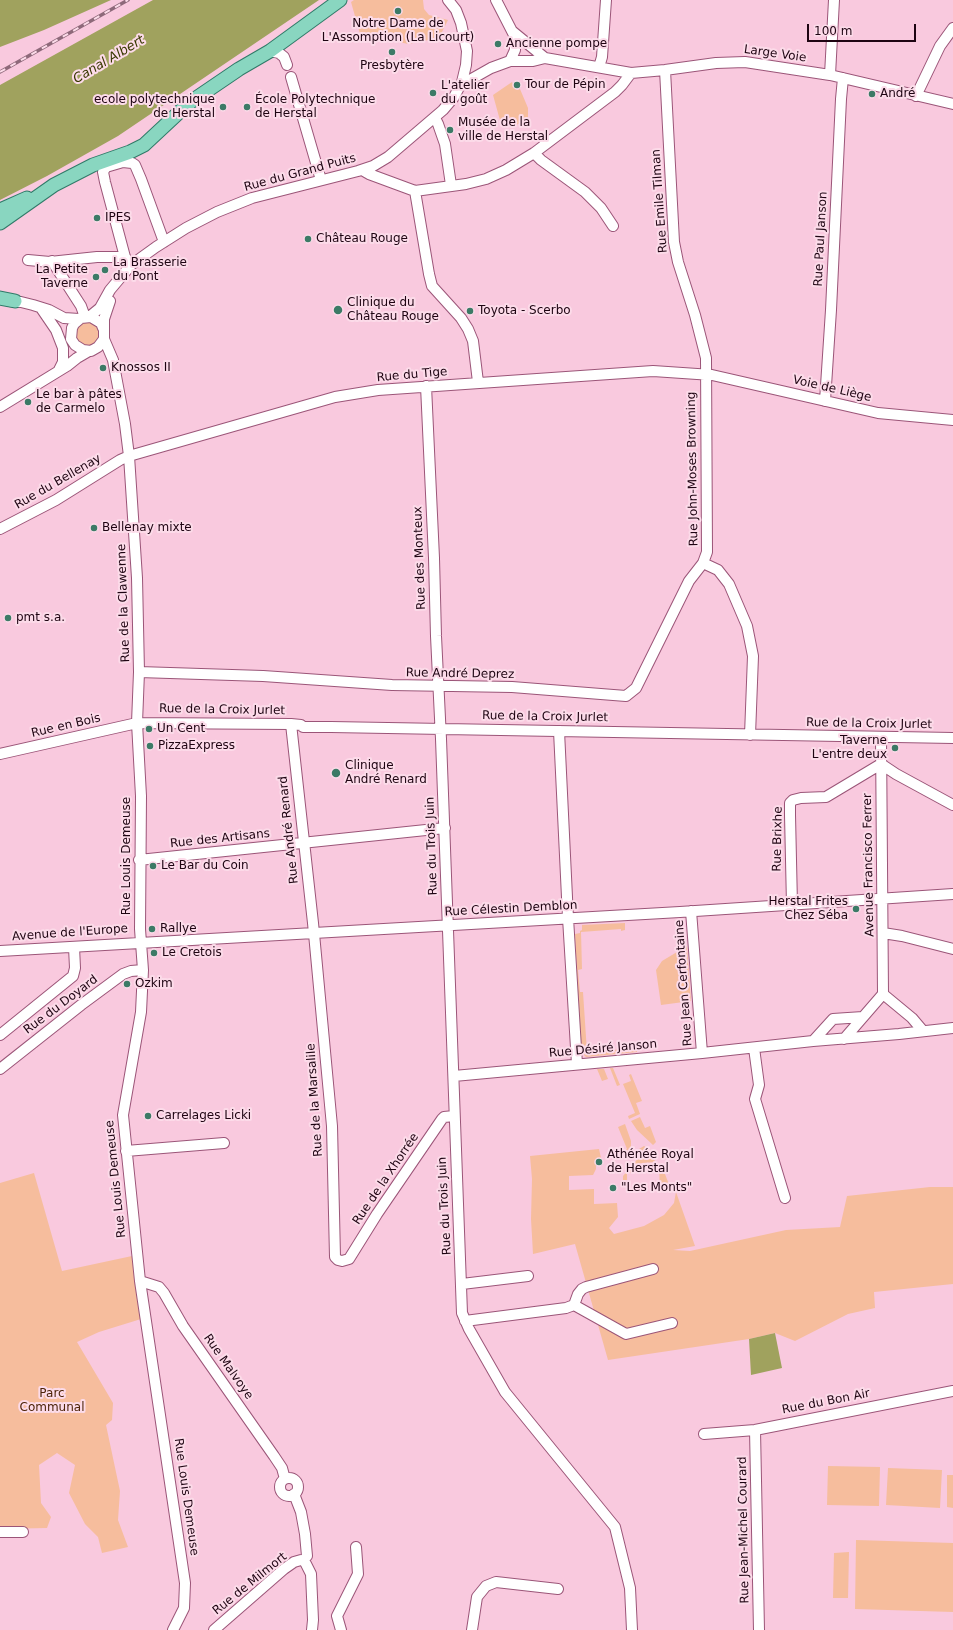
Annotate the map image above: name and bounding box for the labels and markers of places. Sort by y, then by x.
marker: Notre Dame de L'Assomption (La Licourt) [393,6,403,16]
place label: Notre Dame de L'Assomption (La Licourt) [322,17,474,45]
place label: Ancienne pompe [506,37,607,51]
marker: Ancienne pompe [493,39,503,49]
marker: Presbytère [387,47,397,57]
place label: Presbytère [360,59,424,73]
place label: Tour de Pépin [525,78,606,92]
place label: L'atelier du goût [441,79,489,107]
marker: Tour de Pépin [512,80,522,90]
place label: André [880,87,915,101]
marker: L'atelier du goût [428,88,438,98]
marker: André [867,89,877,99]
place label: ecole polytechnique de Herstal [94,93,215,121]
place label: École Polytechnique de Herstal [255,93,375,121]
marker: ecole polytechnique de Herstal [218,102,228,112]
marker: École Polytechnique de Herstal [242,102,252,112]
place label: Musée de la ville de Herstal [458,116,548,144]
marker: Musée de la ville de Herstal [445,125,455,135]
place label: IPES [105,211,131,225]
marker: IPES [92,213,102,223]
place label: Château Rouge [316,232,408,246]
marker: Château Rouge [303,234,313,244]
place label: La Brasserie du Pont [113,256,187,284]
place label: La Petite Taverne [36,263,88,291]
marker: La Brasserie du Pont [100,265,110,275]
marker: La Petite Taverne [91,272,101,282]
place label: Clinique du Château Rouge [347,296,439,324]
marker: Clinique du Château Rouge [332,304,344,316]
place label: Toyota - Scerbo [478,304,571,318]
marker: Toyota - Scerbo [465,306,475,316]
place label: Knossos II [111,361,171,375]
marker: Knossos II [98,363,108,373]
place label: Le bar à pâtes de Carmelo [36,388,122,416]
marker: Le bar à pâtes de Carmelo [23,397,33,407]
place label: Bellenay mixte [102,521,192,535]
marker: Bellenay mixte [89,523,99,533]
place label: pmt s.a. [16,611,65,625]
marker: pmt s.a. [3,613,13,623]
place label: Un Cent [157,722,205,736]
marker: Un Cent [144,724,154,734]
place label: Taverne L'entre deux [812,734,887,762]
place label: PizzaExpress [158,739,235,753]
marker: PizzaExpress [145,741,155,751]
marker: Taverne L'entre deux [890,743,900,753]
place label: Clinique André Renard [345,759,427,787]
marker: Clinique André Renard [330,767,342,779]
place label: Le Bar du Coin [161,859,249,873]
marker: Le Bar du Coin [148,861,158,871]
place label: Herstal Frites Chez Séba [769,895,848,923]
marker: Herstal Frites Chez Séba [851,904,861,914]
place label: Rallye [160,922,197,936]
marker: Rallye [147,924,157,934]
place label: Le Cretois [162,946,222,960]
marker: Le Cretois [149,948,159,958]
place label: Ozkim [135,977,173,991]
marker: Ozkim [122,979,132,989]
place label: Carrelages Licki [156,1109,251,1123]
marker: Carrelages Licki [143,1111,153,1121]
place label: Athénée Royal de Herstal [607,1148,694,1176]
marker: Athénée Royal de Herstal [594,1157,604,1167]
place label: "Les Monts" [621,1181,692,1195]
marker: "Les Monts" [608,1183,618,1193]

